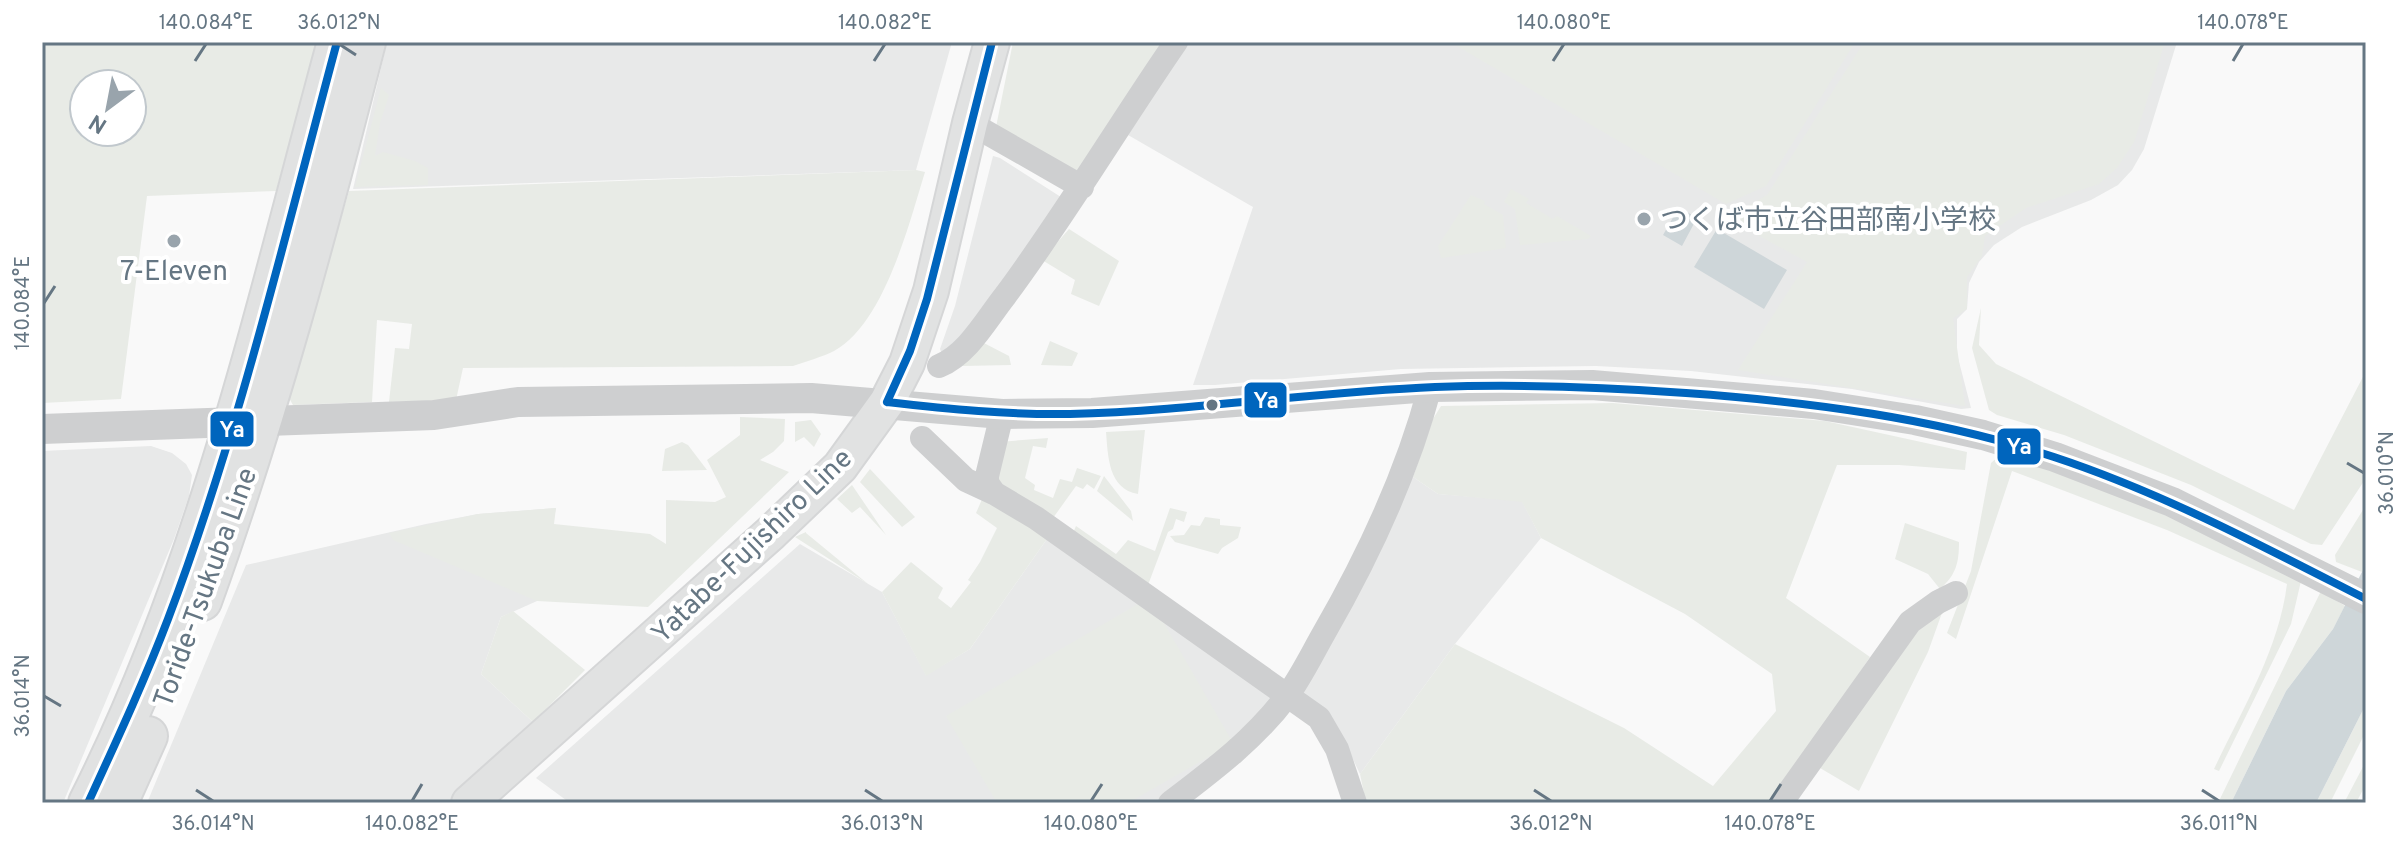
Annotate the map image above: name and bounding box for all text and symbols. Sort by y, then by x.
text: 140.084°E [159,11,253,37]
text: 36.012°N [297,11,381,37]
text: 140.082°E [838,11,932,37]
text: 140.080°E [1517,11,1611,37]
text: 140.078°E [2197,11,2289,37]
north arrow [68,68,148,148]
text: N [85,107,113,138]
place label: つくば市立谷田部南小学校 [1660,204,1996,240]
marker: つくば市立谷田部南小学校 [1635,210,1653,228]
marker: 7-Eleven [165,232,183,250]
place label: 7-Eleven [120,255,228,291]
text: 140.084°E [11,256,37,350]
line badge: Ya [1243,381,1288,419]
text: Ya [1253,389,1279,416]
unlabelled marker [1204,397,1220,413]
line badge: Ya [209,410,255,448]
text: Ya [219,418,245,445]
line badge: Ya [1996,427,2042,466]
text: 36.010°N [2375,431,2401,515]
text: Ya [2006,435,2032,462]
street label: Yatabe-Fujishiro Line [645,442,861,652]
street label: Toride-Tsukuba Line [147,463,267,713]
text: 36.014°N [11,654,37,738]
text: 36.014°N [171,812,255,838]
text: 140.082°E [365,812,459,838]
text: 36.013°N [840,812,924,838]
text: 140.080°E [1044,812,1138,838]
text: 36.012°N [1509,812,1593,838]
text: 140.078°E [1724,812,1816,838]
text: 36.011°N [2180,812,2258,838]

